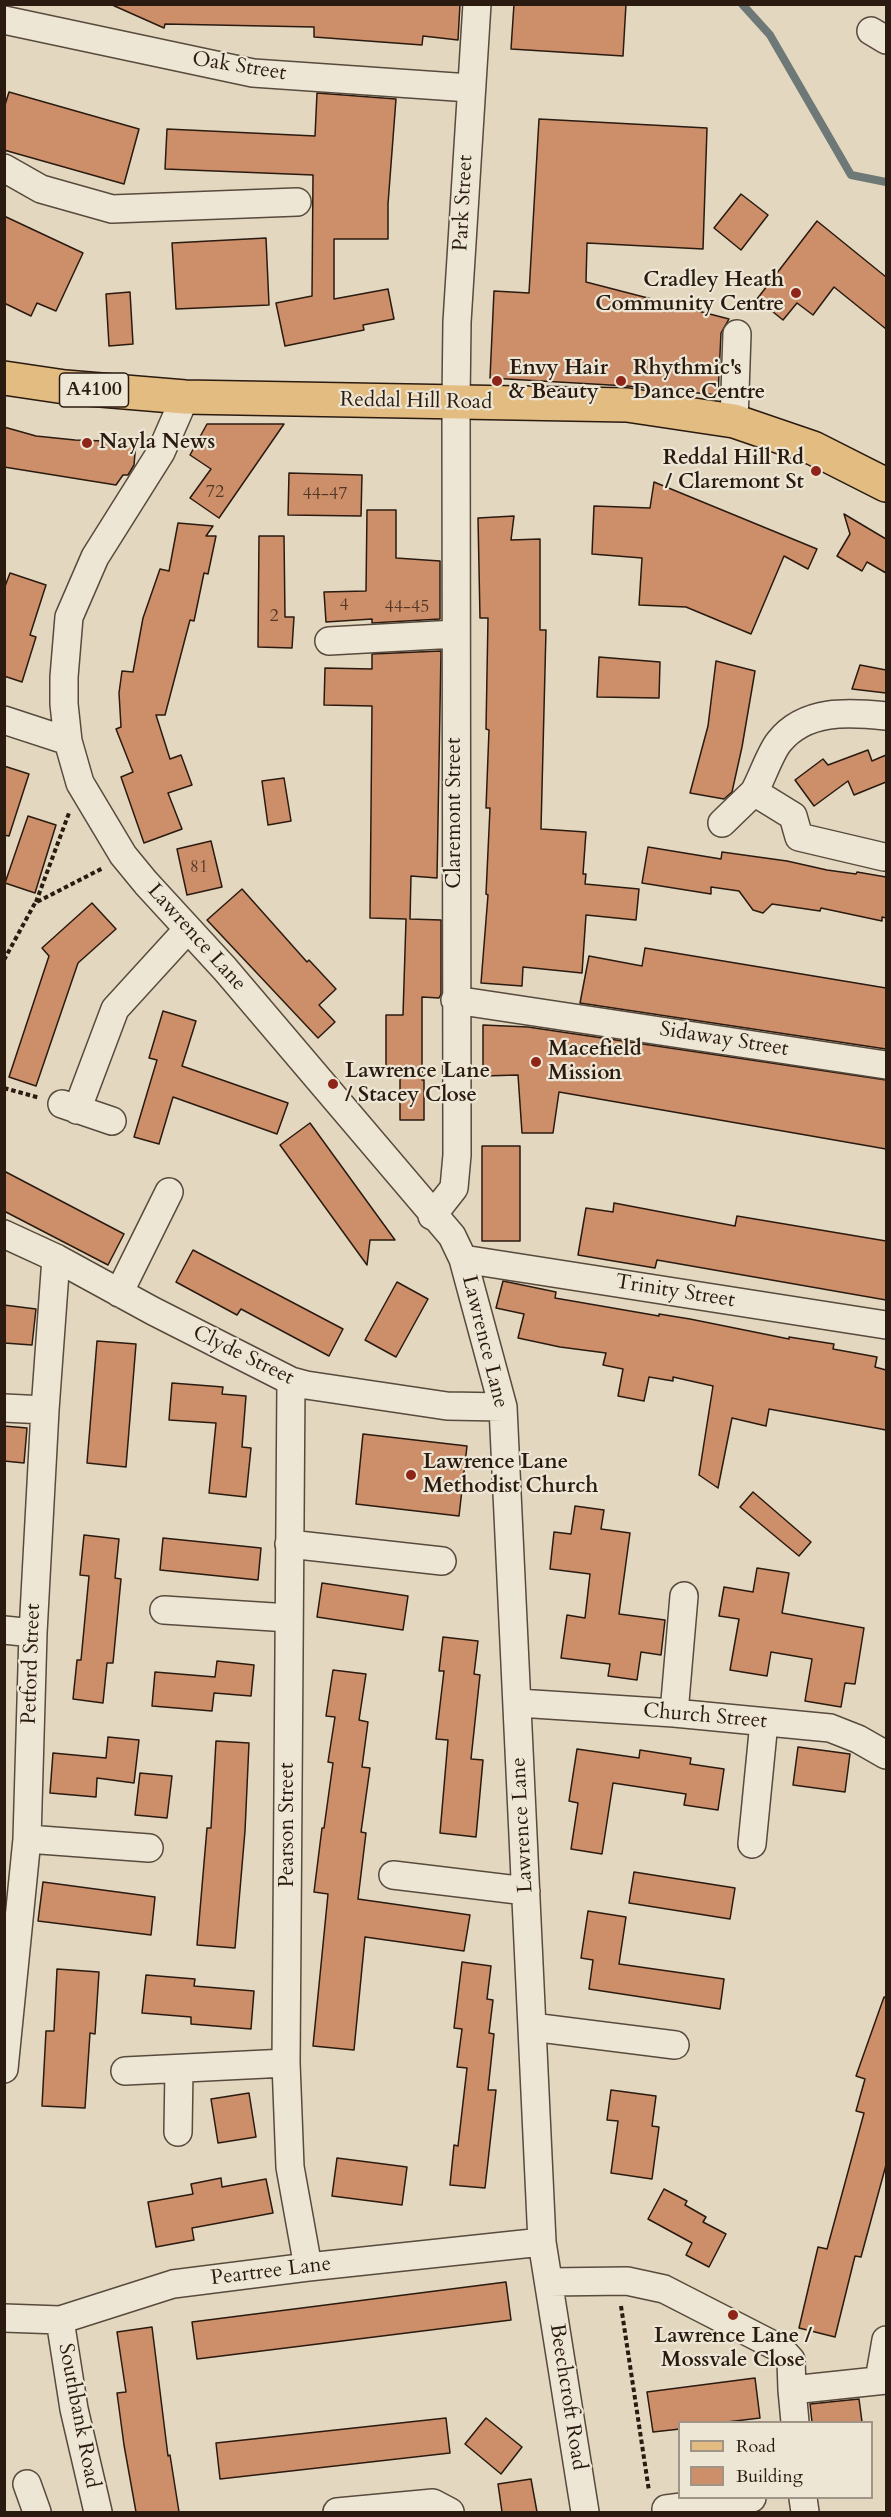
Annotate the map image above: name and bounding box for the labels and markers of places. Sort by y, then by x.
place label: Cradley Heath Community Centre [595,268,784,318]
marker: Cradley Heath Community Centre [789,286,803,300]
place label: Envy Hair & Beauty [509,356,608,406]
place label: Rhythmic's Dance Centre [633,356,765,406]
marker: Envy Hair & Beauty [490,374,504,388]
marker: Rhythmic's Dance Centre [614,374,628,388]
place label: Nayla News [99,430,215,456]
marker: Nayla News [80,436,94,450]
place label: Reddal Hill Rd / Claremont St [663,446,804,496]
marker: Reddal Hill Rd / Claremont St [809,464,823,478]
place label: Macefield Mission [548,1037,642,1087]
marker: Macefield Mission [529,1055,543,1069]
place label: Lawrence Lane / Stacey Close [345,1059,490,1109]
marker: Lawrence Lane / Stacey Close [326,1077,340,1091]
place label: Lawrence Lane Methodist Church [423,1450,598,1500]
marker: Lawrence Lane Methodist Church [404,1468,418,1482]
marker: Lawrence Lane / Mossvale Close [726,2308,740,2322]
place label: Lawrence Lane / Mossvale Close [654,2324,812,2374]

